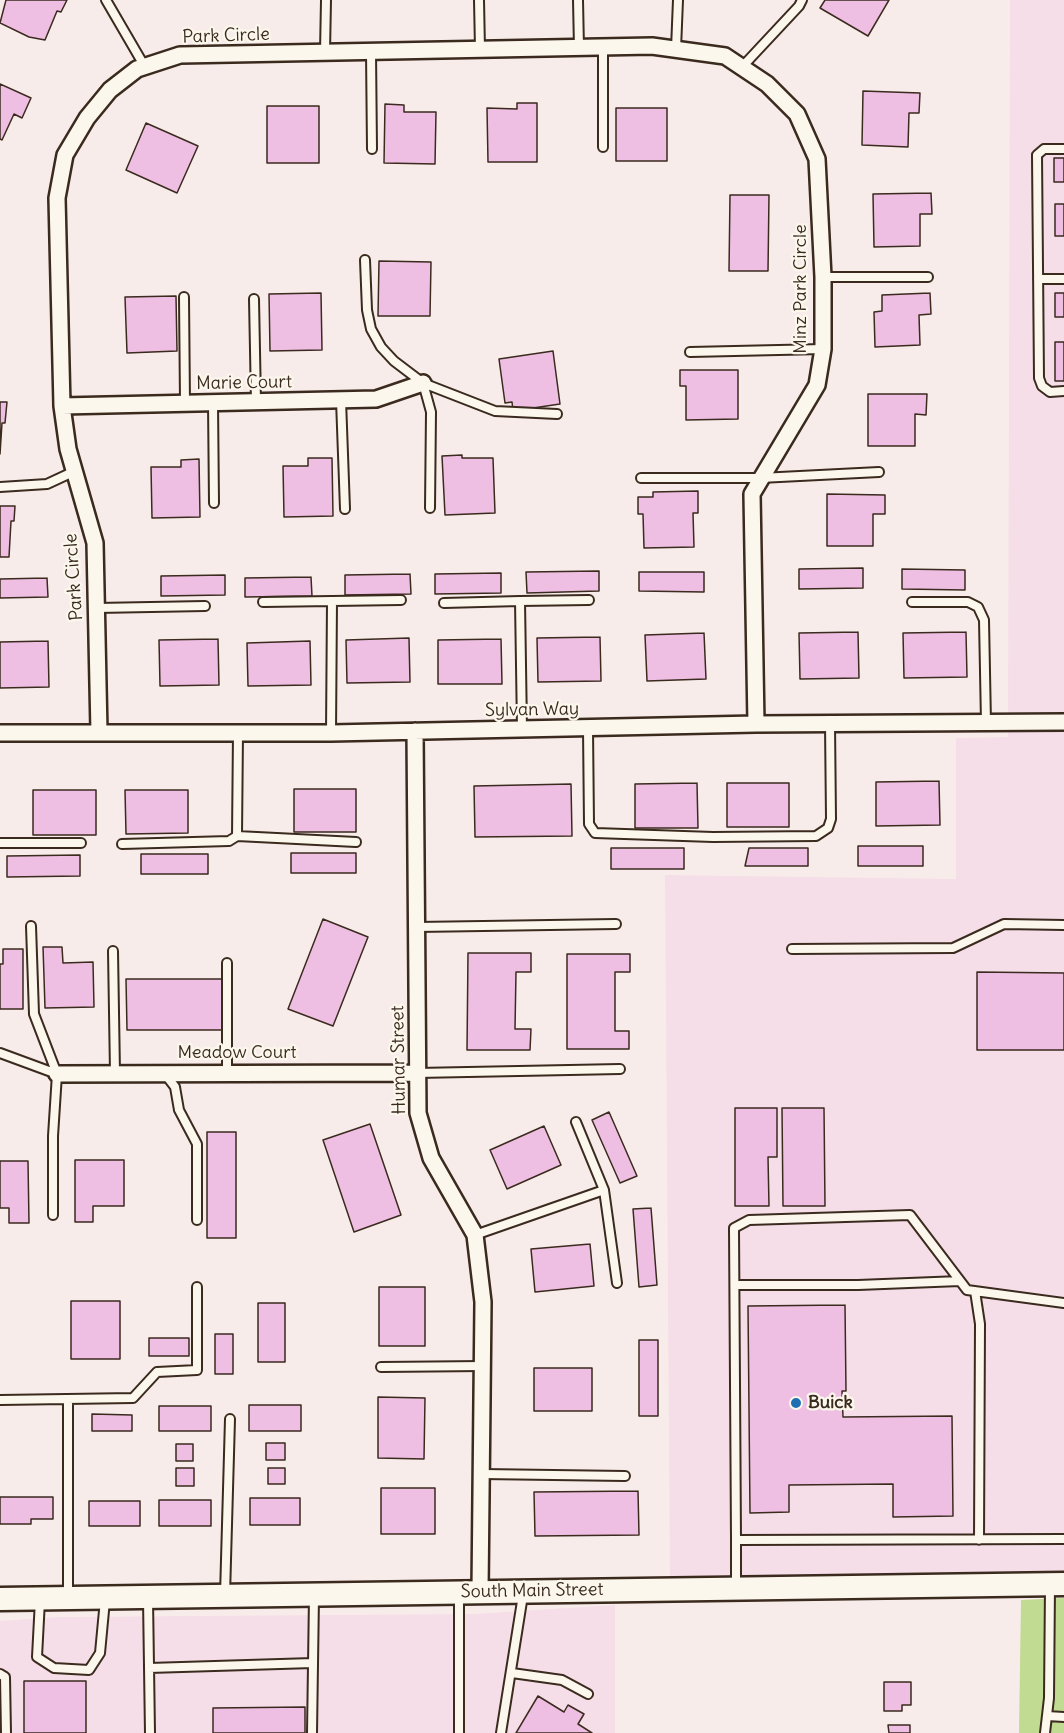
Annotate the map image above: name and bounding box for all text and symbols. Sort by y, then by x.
street label: Park Circle [182,24,270,48]
street label: Minz Park Circle [790,224,812,354]
street label: Marie Court [196,371,292,395]
street label: Park Circle [60,533,88,621]
street label: Sylvan Way [485,698,579,722]
street label: Humar Street [387,1005,411,1115]
street label: Meadow Court [177,1042,297,1064]
place label: Buick [808,1392,853,1414]
marker: Buick [789,1396,803,1410]
street label: South Main Street [460,1579,604,1603]

